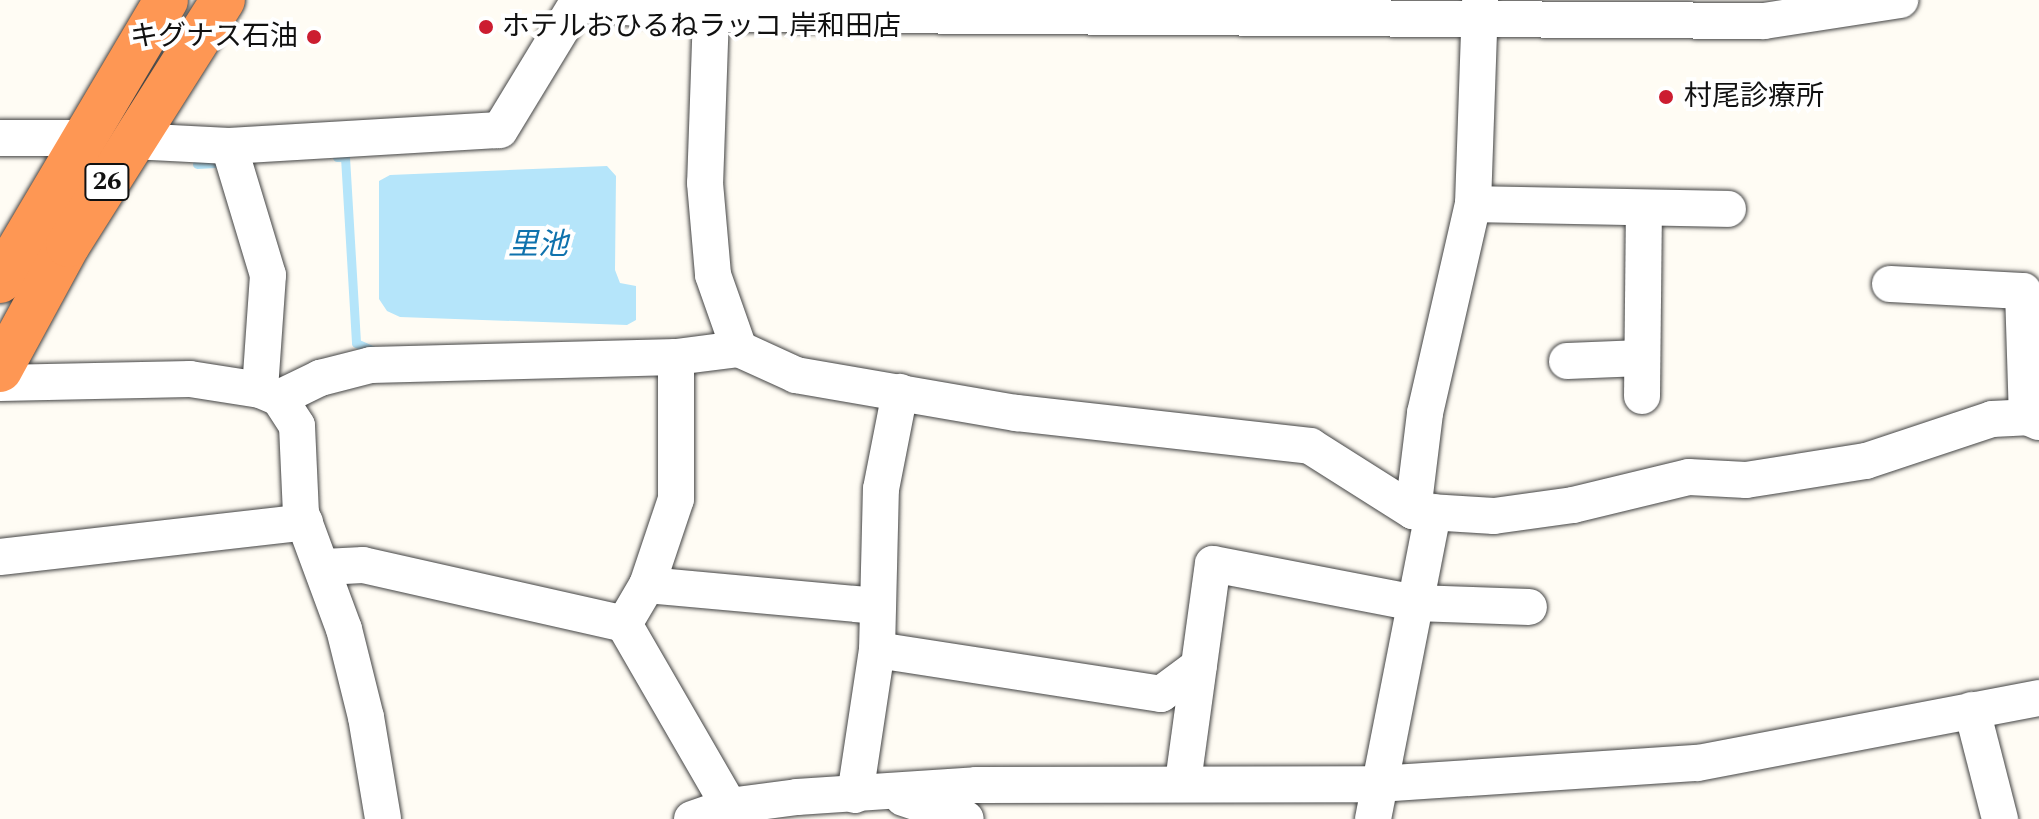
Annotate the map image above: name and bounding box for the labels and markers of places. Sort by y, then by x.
place label: ホテルおひるねラッコ 岸和田店 [502,10,901,44]
marker: ホテルおひるねラッコ 岸和田店 [477,18,495,36]
place label: キグナス石油 [130,20,298,54]
marker: キグナス石油 [305,28,323,46]
place label: 村尾診療所 [1684,80,1824,114]
marker: 村尾診療所 [1655,86,1677,108]

